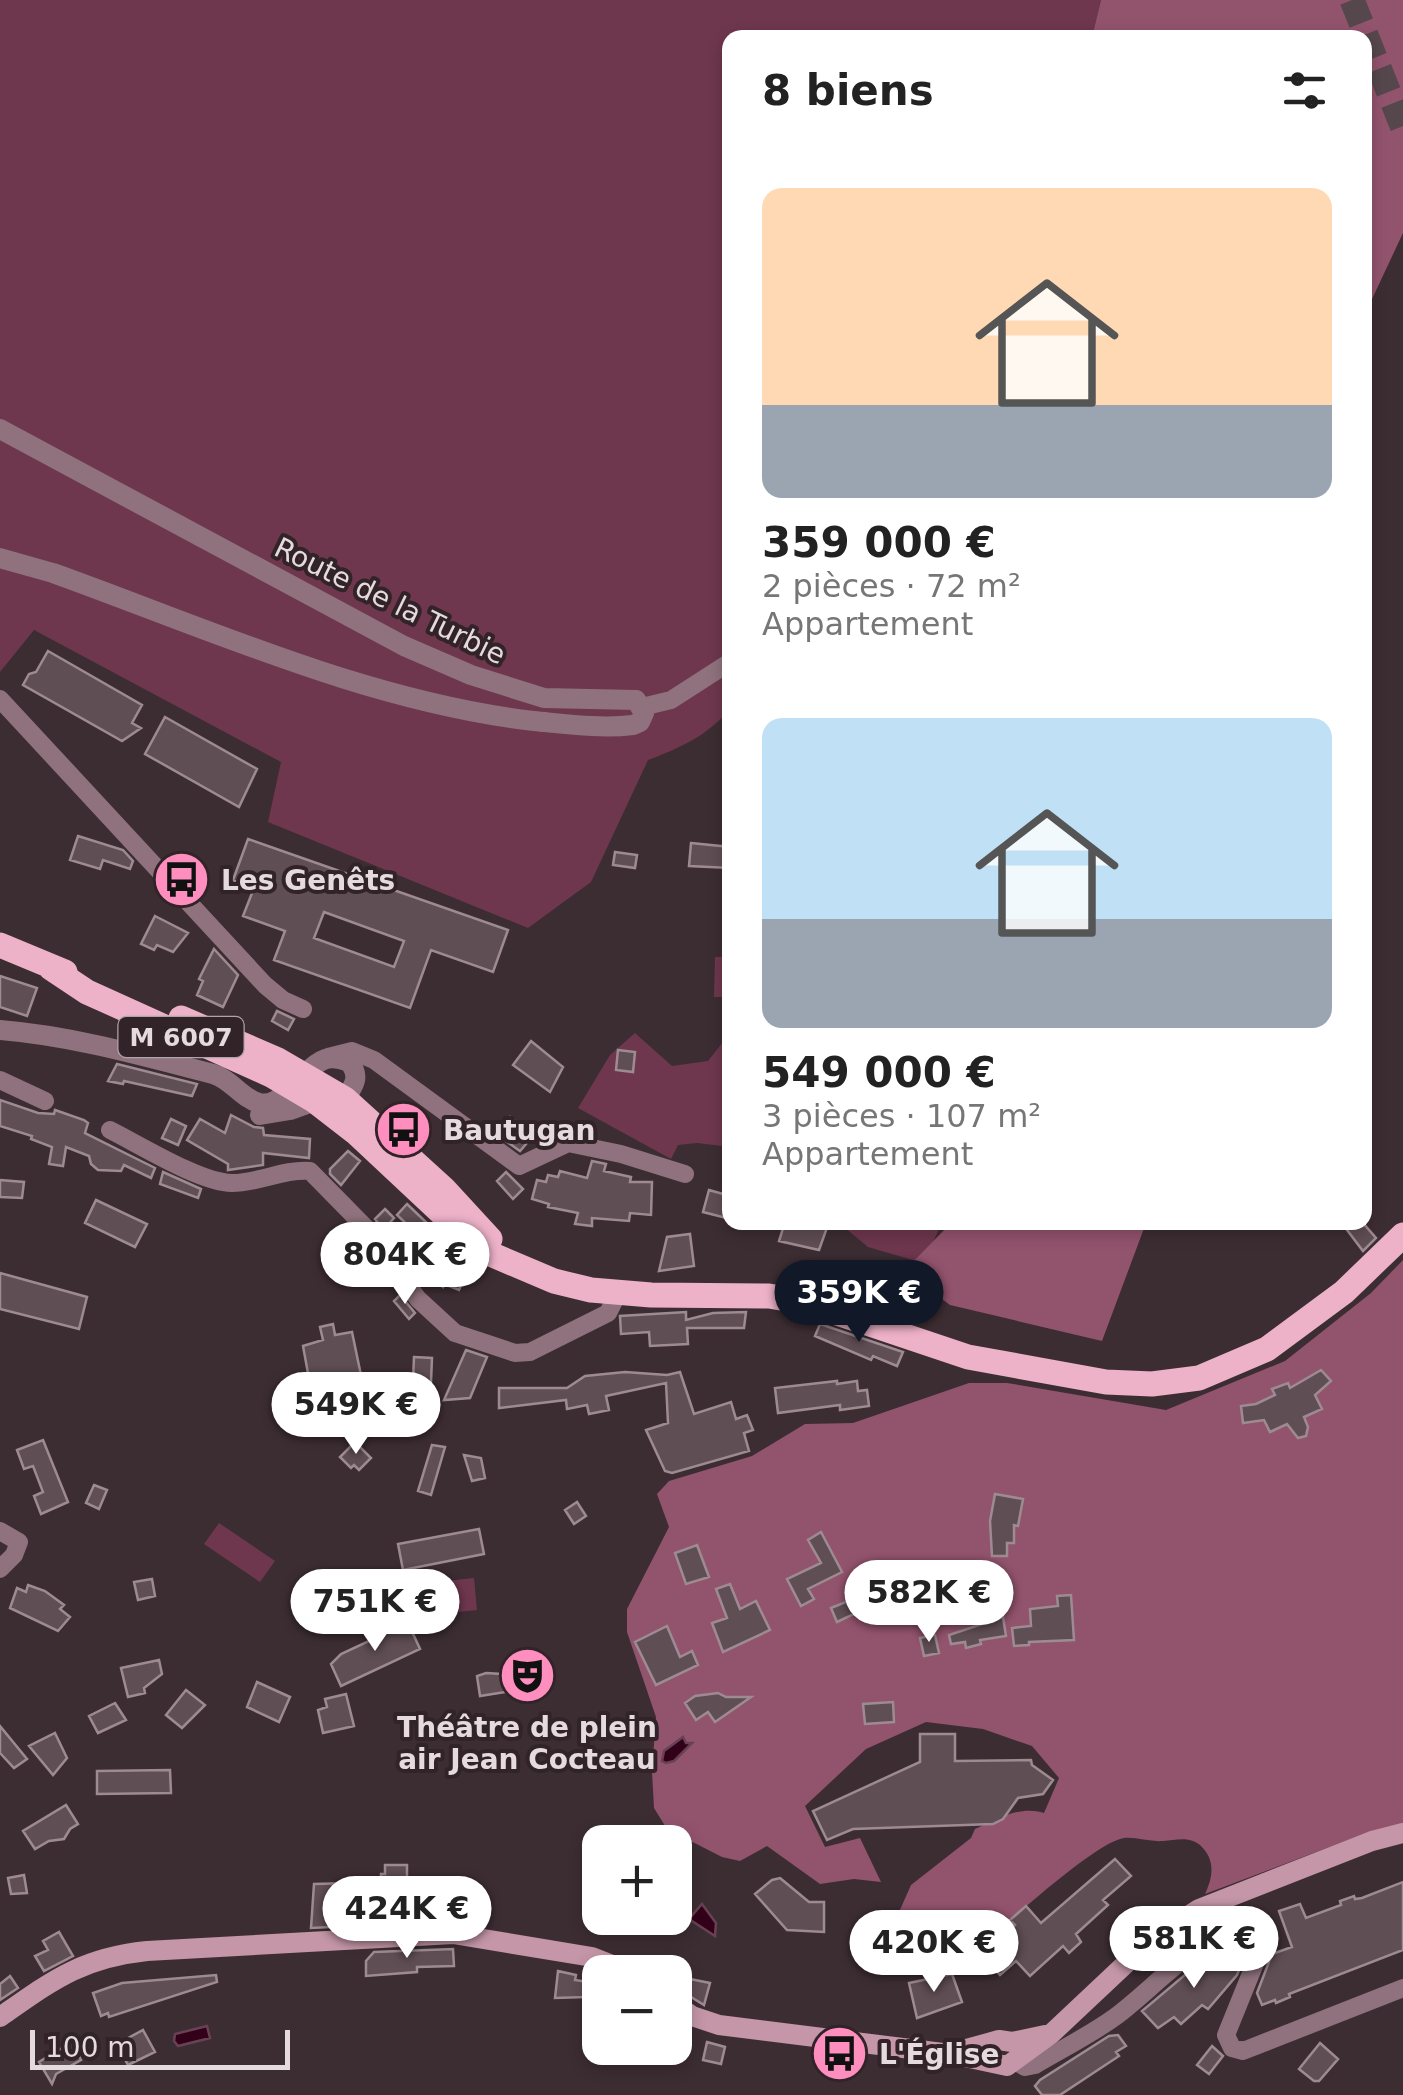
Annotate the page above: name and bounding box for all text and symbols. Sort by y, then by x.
icon: filters [1277,63,1332,118]
text: 8 biens [762,66,934,115]
icon: home [957,253,1137,433]
text: 359 000 € [762,518,996,567]
street label: Route de la Turbie [269,531,511,671]
text: 2 pièces · 72 m² [762,567,1021,605]
text: Appartement [762,605,973,643]
icon: home [957,783,1137,963]
bus stop icon: Les Genêts [152,850,212,910]
place label: Les Genêts [221,864,395,897]
road number: M 6007 [119,1017,244,1057]
text: 549 000 € [762,1048,996,1097]
text: 3 pièces · 107 m² [762,1097,1041,1135]
bus stop icon: Bautugan [374,1100,434,1160]
place label: Bautugan [443,1114,595,1147]
text: Appartement [762,1135,973,1173]
pin: 804K € [324,1222,486,1307]
text: 804K € [343,1235,468,1273]
pin: 359K € [778,1260,940,1345]
text: 359K € [797,1273,922,1311]
pin: 549K € [275,1372,437,1457]
text: 549K € [294,1385,419,1423]
pin: 582K € [848,1560,1010,1645]
pin: 751K € [294,1569,456,1654]
text: 582K € [867,1573,992,1611]
text: 751K € [313,1582,438,1620]
theatre icon: Théâtre de plein air Jean Cocteau [497,1646,557,1706]
place label: Théâtre de plein air Jean Cocteau [397,1711,657,1776]
map controls [582,1825,692,2065]
button: + [582,1825,692,1935]
pin: 424K € [326,1876,488,1961]
text: 424K € [345,1889,470,1927]
pin: 581K € [1113,1906,1275,1991]
pin: 420K € [853,1910,1015,1995]
text: 581K € [1132,1919,1257,1957]
text: 420K € [872,1923,997,1961]
button: − [582,1955,692,2065]
bus stop icon: L'Église [810,2024,870,2084]
scale bar [30,2025,290,2070]
text: 100 m [45,2031,135,2064]
place label: L'Église [879,2037,999,2071]

